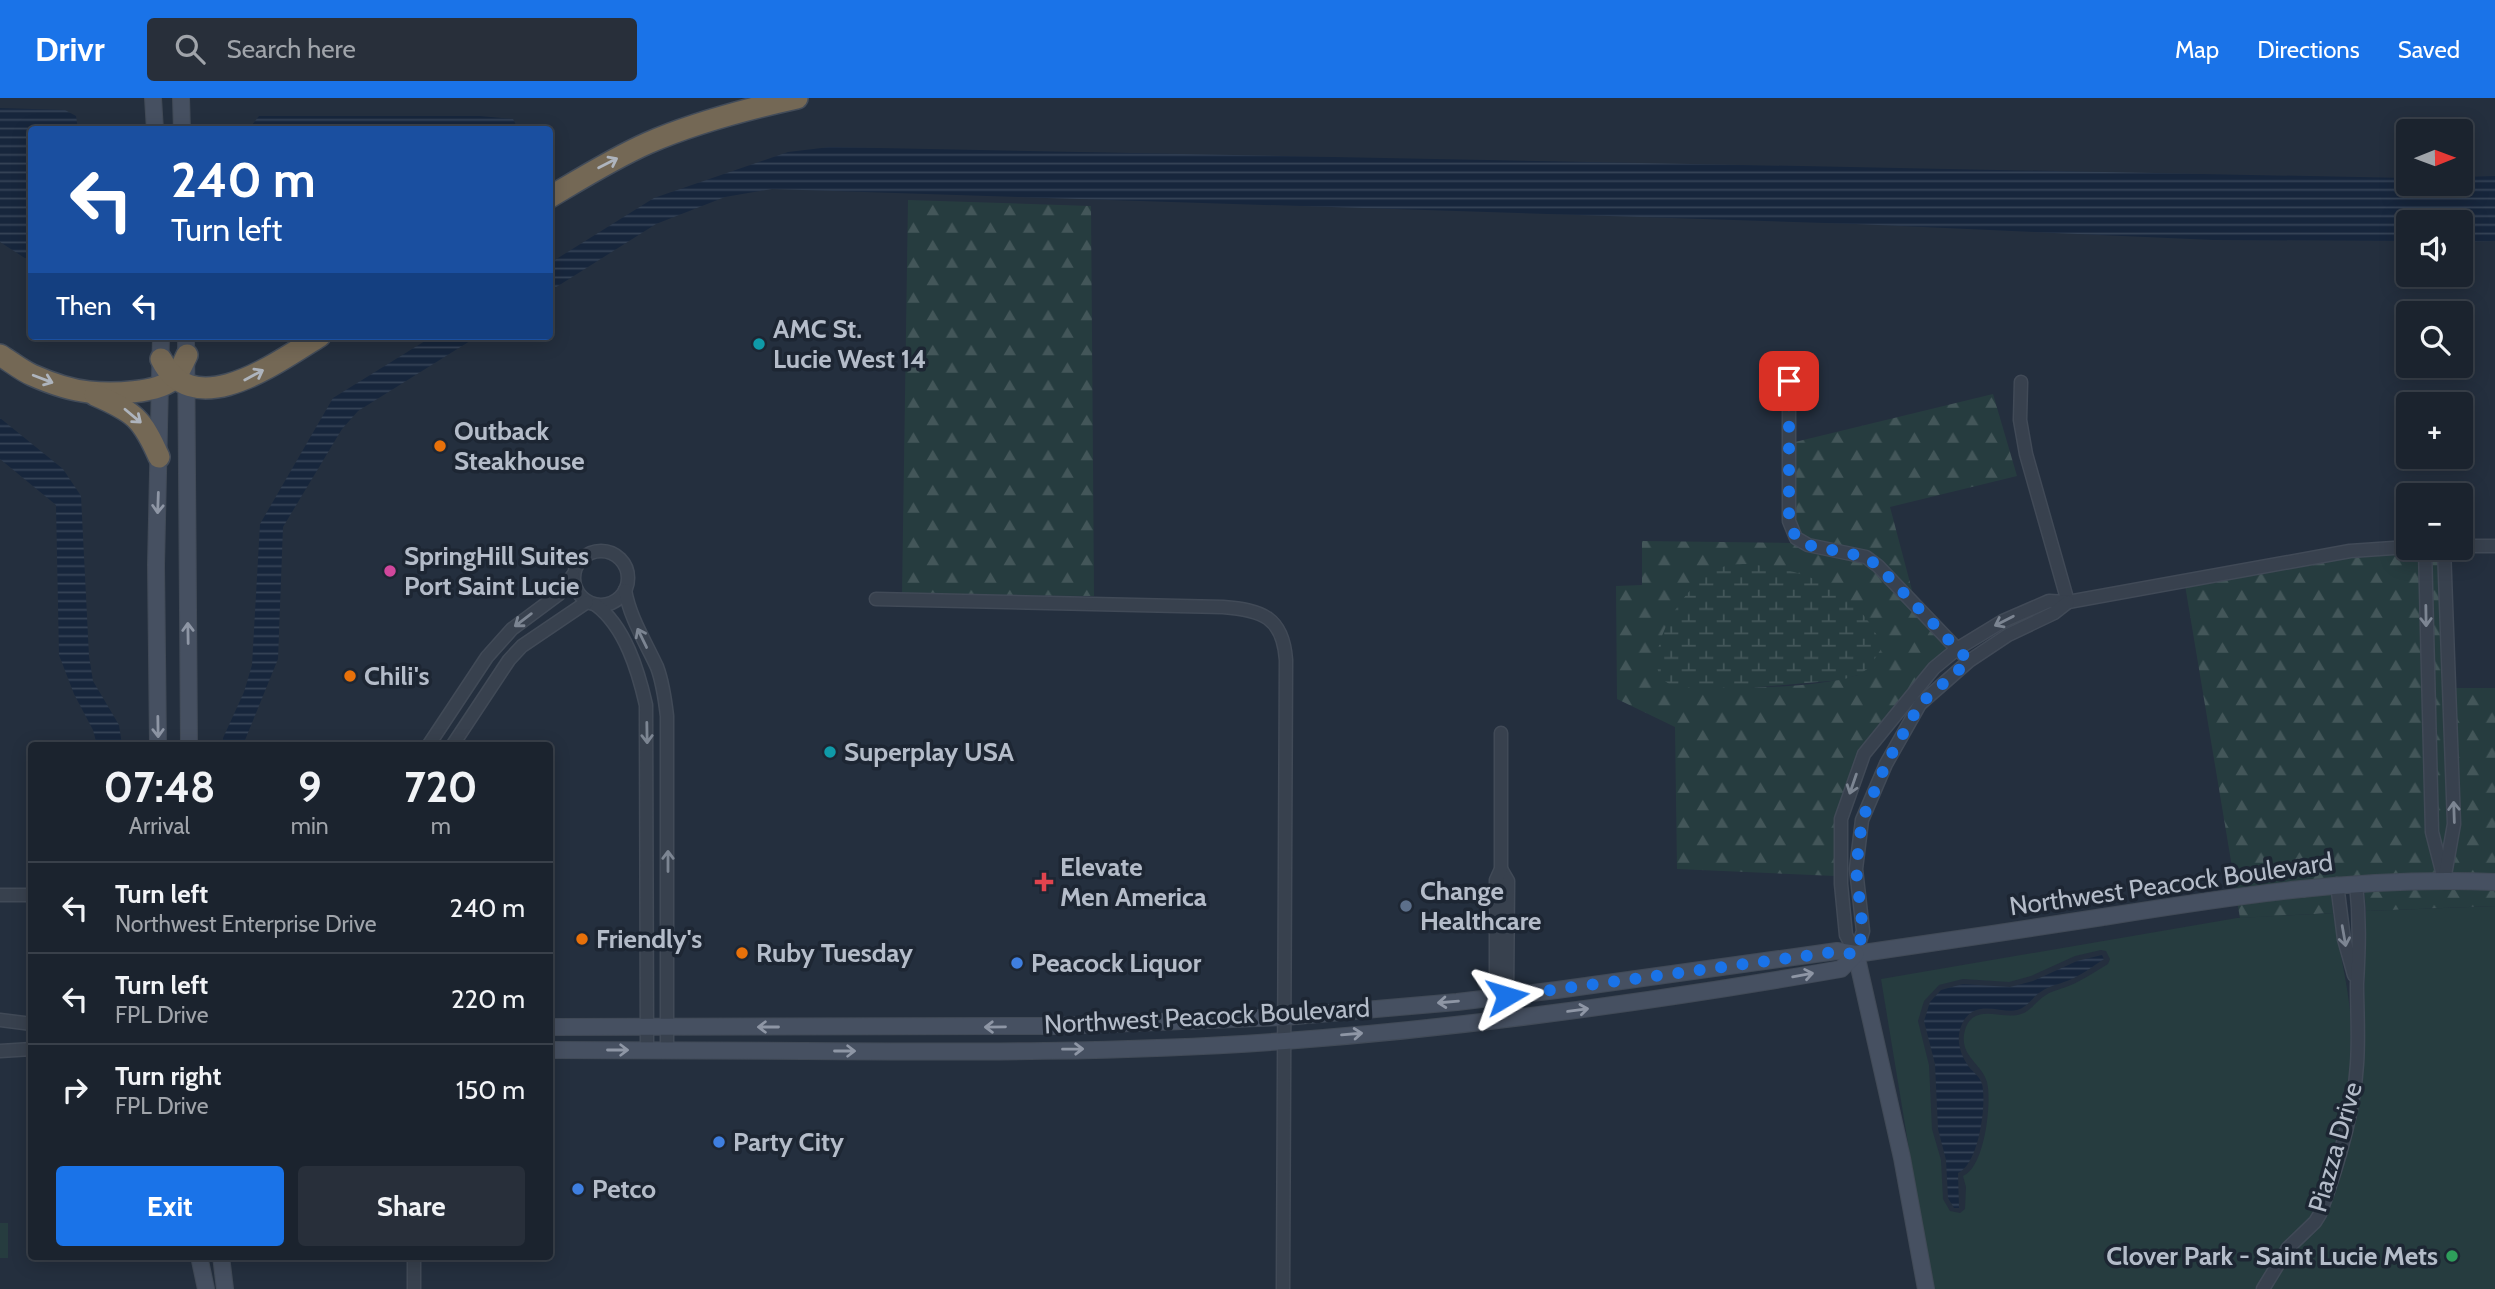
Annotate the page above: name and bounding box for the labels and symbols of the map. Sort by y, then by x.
north arrow [2396,119,2473,196]
one-way arrow [597,155,618,169]
place label: AMC St. Lucie West 14 [773,313,926,375]
marker: AMC St. Lucie West 14 [751,336,767,352]
pin [1759,351,1819,411]
one-way arrow [243,368,263,382]
one-way arrow [31,373,53,386]
one-way arrow [124,408,142,424]
place label: Outback Steakhouse [454,415,585,477]
marker: Outback Steakhouse [432,438,448,454]
one-way arrow [151,491,165,514]
place label: SpringHill Suites Port Saint Lucie [404,540,589,602]
marker: SpringHill Suites Port Saint Lucie [382,563,398,579]
one-way arrow [2419,604,2433,627]
one-way arrow [514,613,533,628]
one-way arrow [1994,615,2015,629]
one-way arrow [181,622,194,645]
one-way arrow [635,628,649,649]
place label: Chili's [364,660,429,692]
marker: Chili's [342,668,358,684]
one-way arrow [151,715,165,738]
one-way arrow [640,721,654,744]
place label: Superplay USA [844,736,1015,768]
marker: Superplay USA [822,744,838,760]
one-way arrow [1846,772,1858,794]
one-way arrow [2447,801,2460,824]
street label: Northwest Peacock Boulevard [2007,845,2335,923]
one-way arrow [661,850,675,873]
place label: Elevate Men America [1060,851,1207,913]
marker: Elevate Men America [1034,872,1054,892]
place label: Change Healthcare [1420,875,1541,937]
marker: Change Healthcare [1398,898,1414,914]
place label: Friendly's [596,923,702,955]
one-way arrow [2338,924,2351,947]
marker: Friendly's [574,931,590,947]
place label: Ruby Tuesday [756,937,913,969]
marker: Ruby Tuesday [734,945,750,961]
place label: Peacock Liquor [1031,947,1202,979]
marker: Peacock Liquor [1009,955,1025,971]
position arrow [1470,959,1544,1033]
one-way arrow [1791,968,1814,981]
street label: Northwest Peacock Boulevard [1043,991,1371,1041]
one-way arrow [1437,996,1460,1009]
one-way arrow [1566,1004,1589,1017]
one-way arrow [757,1020,780,1034]
one-way arrow [984,1020,1007,1034]
one-way arrow [1340,1028,1363,1041]
one-way arrow [606,1043,629,1057]
one-way arrow [1061,1043,1084,1056]
one-way arrow [833,1044,856,1058]
street label: Piazza Drive [2301,1078,2369,1216]
place label: Party City [733,1126,844,1158]
marker: Party City [711,1134,727,1150]
place label: Petco [592,1173,656,1205]
marker: Petco [570,1181,586,1197]
place label: Clover Park - Saint Lucie Mets [2106,1240,2438,1272]
marker: Clover Park - Saint Lucie Mets [2444,1248,2460,1264]

